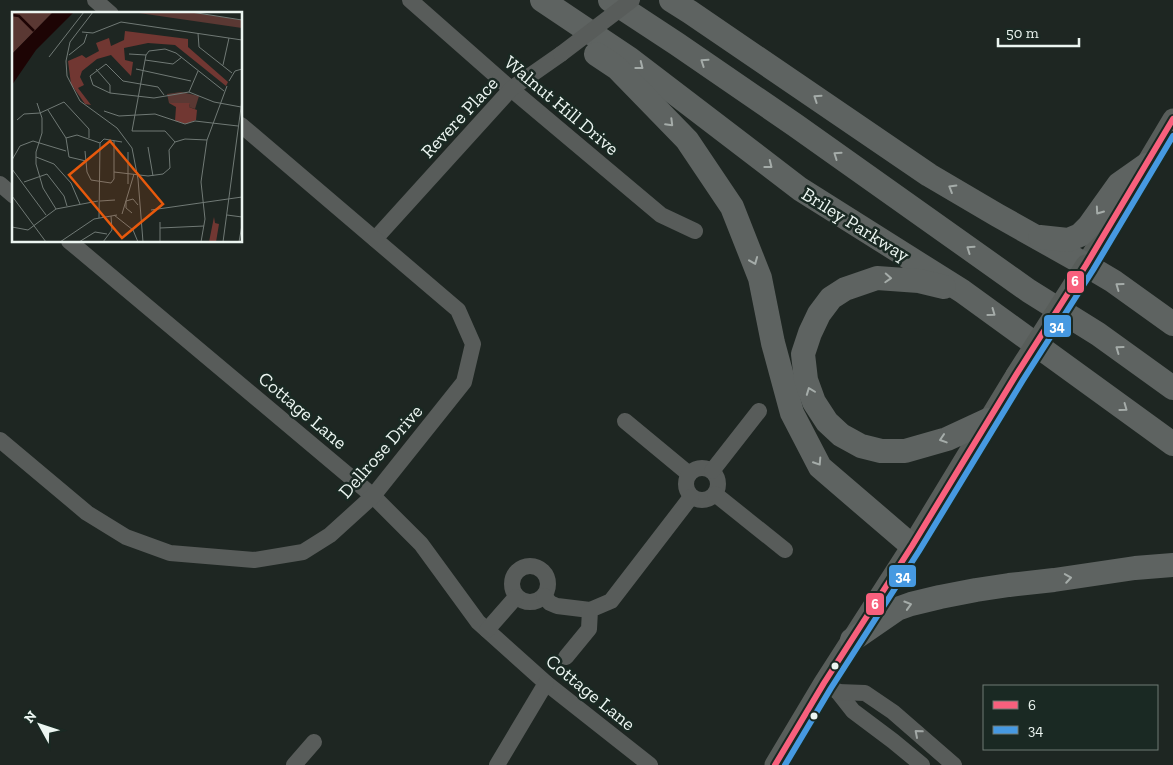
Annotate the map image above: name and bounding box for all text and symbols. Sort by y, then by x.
inset map [12,12,242,242]
scale bar [998,15,1079,47]
text: 50 m [1006,24,1039,42]
street label: Walnut Hill Drive [500,51,624,160]
one-way arrow [700,59,710,68]
one-way arrow [634,61,643,69]
street label: Revere Place [416,72,503,163]
one-way arrow [813,95,823,104]
one-way arrow [664,117,673,126]
one-way arrow [834,152,843,161]
one-way arrow [763,160,772,168]
street label: Briley Parkway [798,182,914,267]
one-way arrow [949,185,958,195]
one-way arrow [1096,205,1105,215]
one-way arrow [966,246,976,255]
one-way arrow [748,256,758,264]
line badge: 6 [1066,270,1085,294]
one-way arrow [884,273,892,284]
text: 6 [1071,273,1079,290]
one-way arrow [1115,283,1125,292]
one-way arrow [986,307,996,316]
line badge: 34 [1043,314,1072,338]
text: 34 [1049,318,1065,335]
one-way arrow [1115,346,1125,355]
street label: Cottage Lane [254,367,352,454]
one-way arrow [806,387,816,396]
street label: Dellrose Drive [333,400,427,503]
one-way arrow [1118,402,1128,411]
one-way arrow [940,433,948,443]
one-way arrow [812,457,822,466]
line badge: 34 [888,564,917,588]
text: 34 [895,568,911,585]
one-way arrow [1064,573,1072,583]
line badge: 6 [865,592,885,616]
text: 6 [871,596,879,613]
one-way arrow [904,601,912,611]
street label: Cottage Lane [541,649,640,735]
unlabelled marker [830,661,840,671]
legend [983,685,1158,750]
text: 6 [1028,696,1036,714]
north arrow [15,700,65,750]
text: N [20,707,41,727]
unlabelled marker [809,711,819,721]
text: 34 [1028,721,1043,739]
one-way arrow [914,730,923,739]

